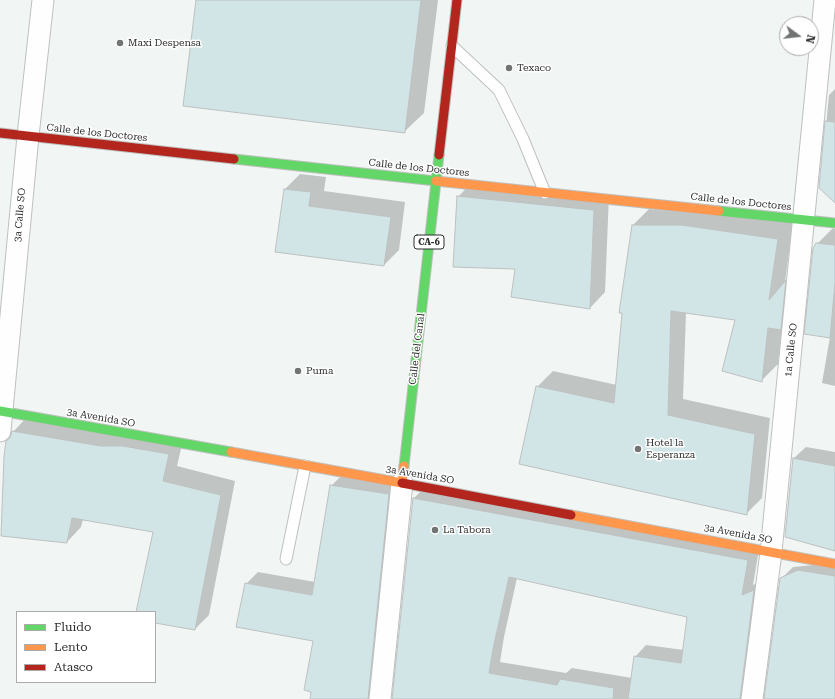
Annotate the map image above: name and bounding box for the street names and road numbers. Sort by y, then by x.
street label: Calle de los Doctores [46,122,148,144]
street label: Calle de los Doctores [368,157,470,179]
street label: 3a Calle SO [12,187,28,243]
street label: Calle de los Doctores [690,191,792,213]
road number: CA-6 [414,235,444,249]
street label: Calle del Canal [407,313,427,385]
street label: 1a Calle SO [782,322,800,378]
street label: 3a Avenida SO [66,406,136,430]
street label: 3a Avenida SO [385,463,455,487]
street label: 3a Avenida SO [703,521,773,547]

